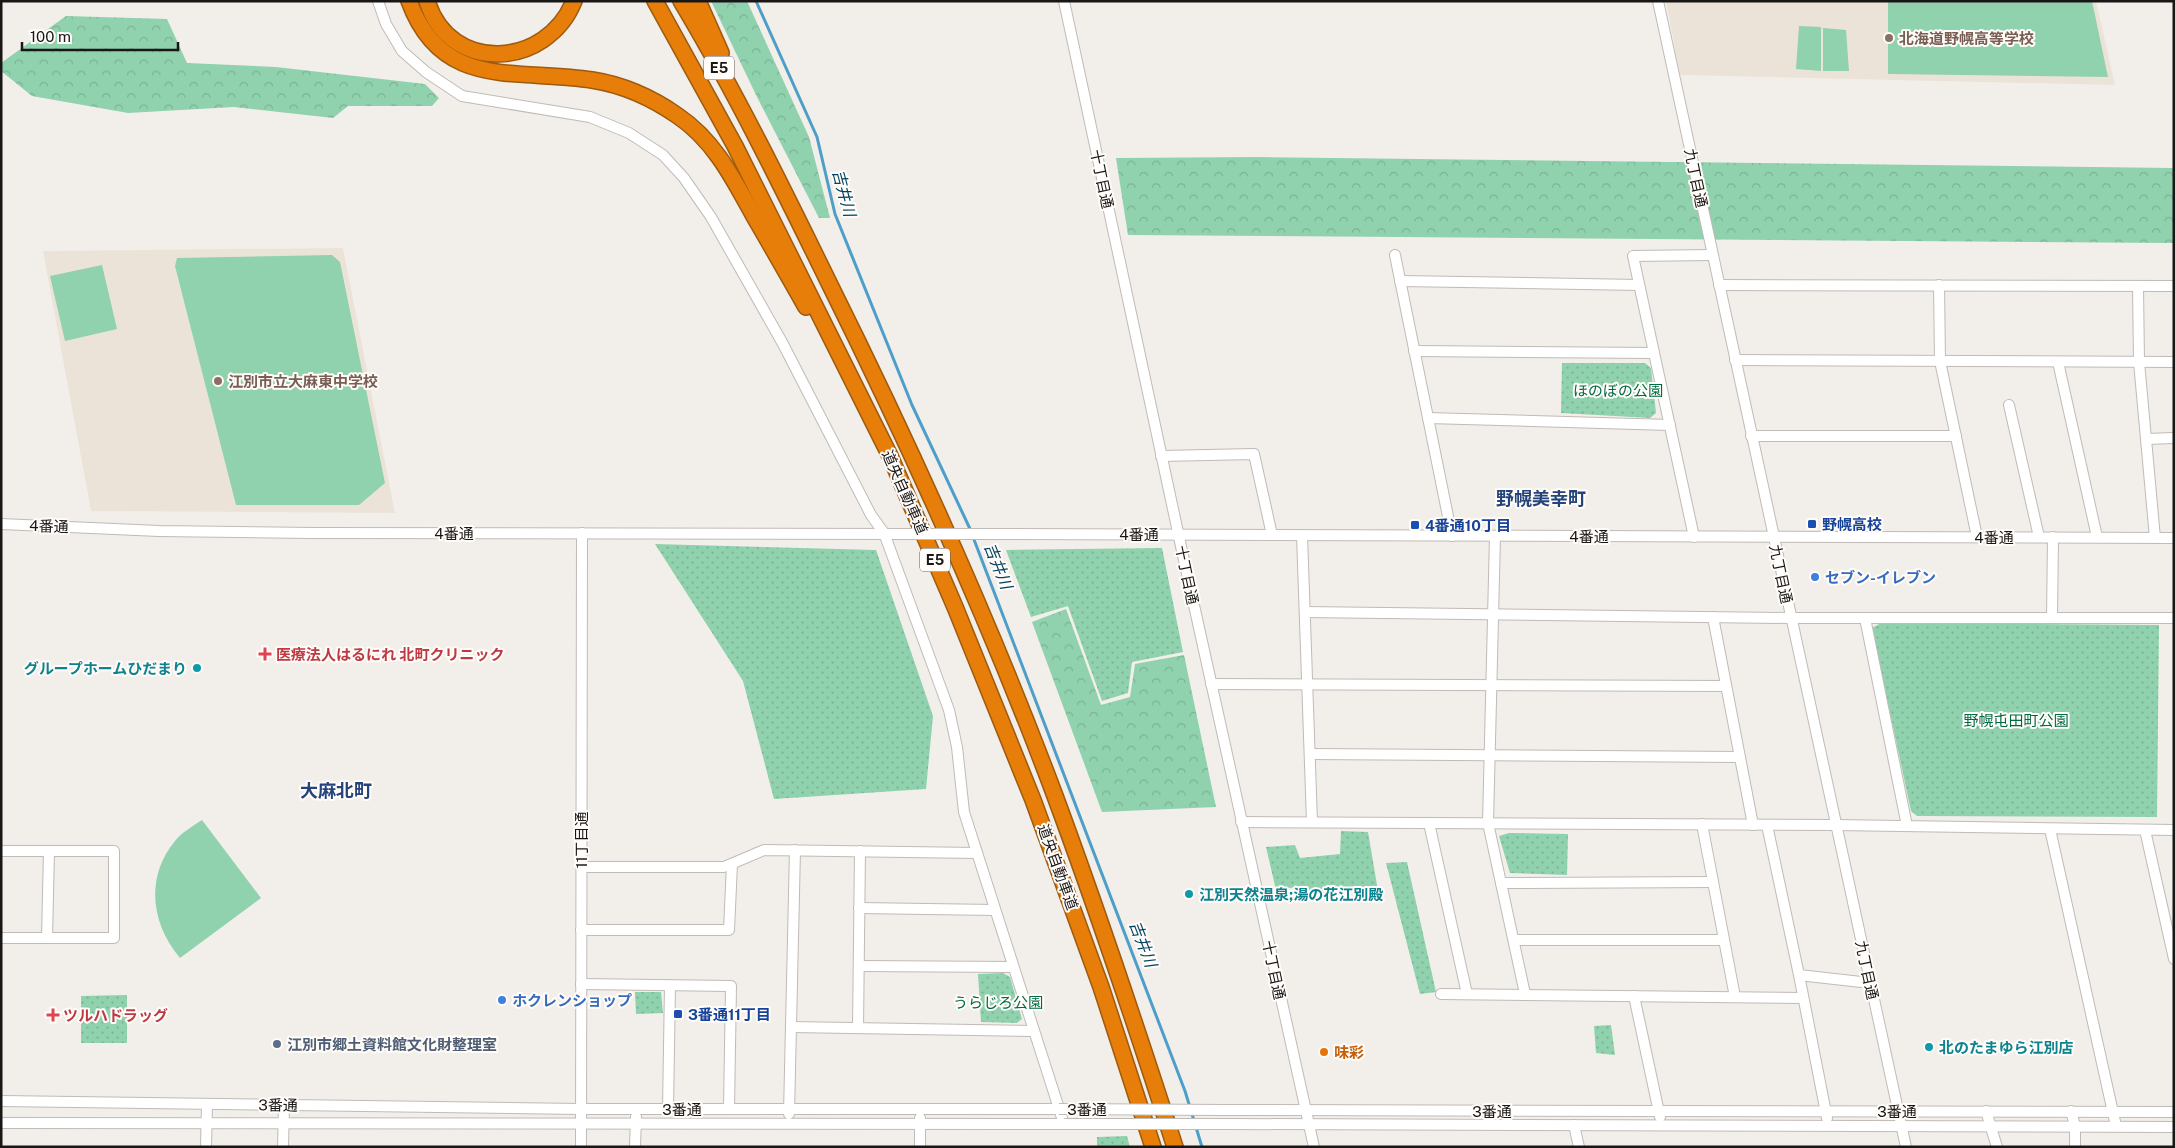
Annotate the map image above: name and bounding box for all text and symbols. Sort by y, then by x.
scale bar [22,20,179,52]
text: 100 m [30,28,71,45]
place label: 北海道野幌高等学校 [1899,30,2034,47]
marker: 北海道野幌高等学校 [1883,32,1895,44]
road number: E5 [704,56,734,80]
street label: 九丁目通 [1681,147,1711,209]
street label: 十丁目通 [1087,148,1117,210]
water label: 吉井川 [829,167,860,221]
place label: 江別市立大麻東中学校 [228,373,378,390]
marker: 江別市立大麻東中学校 [212,375,224,387]
park label: ほのぼの公園 [1573,382,1663,399]
street label: 道央自動車道 [879,447,931,537]
district label: 野幌美幸町 [1496,488,1586,509]
place label: 野幌高校 [1822,516,1882,533]
street label: 4番通 [29,517,69,535]
place label: 4番通10丁目 [1425,517,1511,534]
marker: 野幌高校 [1806,518,1818,530]
marker: 4番通10丁目 [1409,519,1421,531]
street label: 4番通 [434,525,474,542]
street label: 4番通 [1119,526,1159,543]
street label: 4番通 [1569,528,1609,545]
street label: 4番通 [1974,529,2014,546]
water label: 吉井川 [980,540,1017,594]
street label: 九丁目通 [1766,543,1796,605]
street label: 十丁目通 [1172,544,1202,606]
road number: E5 [920,548,950,572]
place label: セブン-イレブン [1825,569,1936,586]
marker: セブン-イレブン [1809,571,1821,583]
place label: 医療法人はるにれ 北町クリニック [276,646,504,663]
marker: 医療法人はるにれ 北町クリニック [258,647,272,661]
place label: グループホームひだまり [24,660,187,677]
marker: グループホームひだまり [191,662,203,674]
park label: 野幌屯田町公園 [1963,712,2069,729]
district label: 大麻北町 [300,780,372,801]
street label: 11丁目通 [573,811,590,869]
street label: 道央自動車道 [1035,822,1081,912]
place label: 江別天然温泉;湯の花江別殿 [1199,886,1383,903]
marker: 江別天然温泉;湯の花江別殿 [1183,888,1195,900]
water label: 吉井川 [1126,918,1161,972]
street label: 十丁目通 [1259,939,1289,1001]
street label: 九丁目通 [1852,939,1882,1001]
place label: ホクレンショップ [512,992,632,1009]
marker: ホクレンショップ [496,994,508,1006]
park label: うらじろ公園 [953,994,1043,1011]
place label: 3番通11丁目 [688,1006,771,1023]
place label: ツルハドラッグ [63,1007,168,1024]
marker: 3番通11丁目 [672,1008,684,1020]
marker: ツルハドラッグ [47,1009,59,1021]
place label: 江別市郷土資料館文化財整理室 [287,1036,497,1053]
marker: 江別市郷土資料館文化財整理室 [271,1038,283,1050]
place label: 北のたまゆら江別店 [1939,1039,2074,1056]
marker: 北のたまゆら江別店 [1923,1041,1935,1053]
place label: 味彩 [1334,1044,1364,1061]
marker: 味彩 [1318,1046,1330,1058]
street label: 3番通 [258,1096,298,1114]
street label: 3番通 [662,1101,702,1118]
street label: 3番通 [1067,1101,1107,1118]
street label: 3番通 [1472,1103,1512,1120]
street label: 3番通 [1877,1103,1917,1120]

